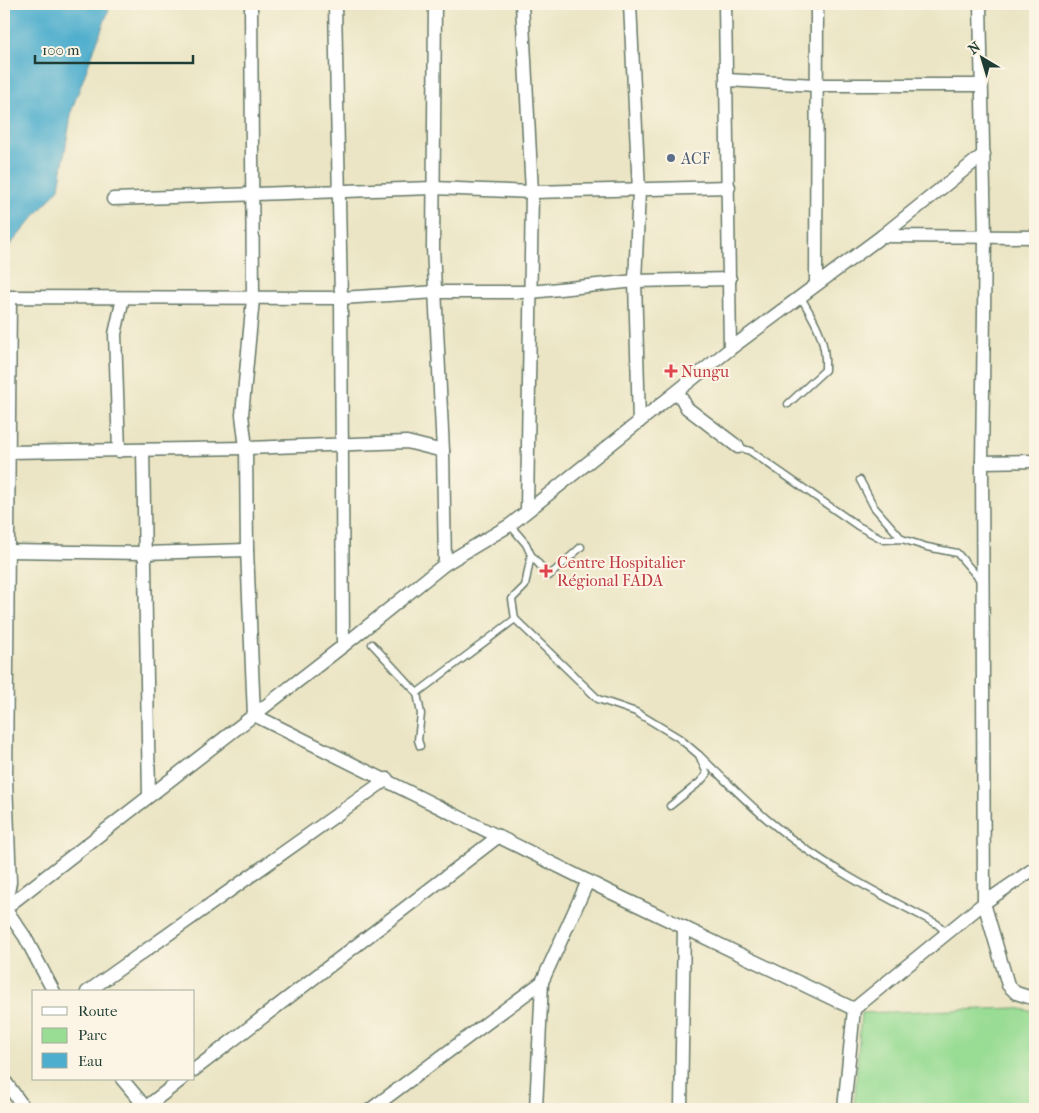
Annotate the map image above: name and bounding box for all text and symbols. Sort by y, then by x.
scale bar [35,32,192,64]
north arrow [956,32,1006,82]
text: N [965,38,984,58]
text: 100 m [42,41,80,59]
place label: ACF [680,149,711,168]
marker: ACF [665,152,677,164]
place label: Nungu [681,362,729,381]
marker: Nungu [665,365,677,377]
place label: Centre Hospitalier Régional FADA [557,553,685,590]
marker: Centre Hospitalier Régional FADA [539,564,553,578]
legend [32,990,195,1080]
text: Route [78,1002,118,1020]
text: Parc [78,1026,107,1044]
text: Eau [78,1052,103,1070]

